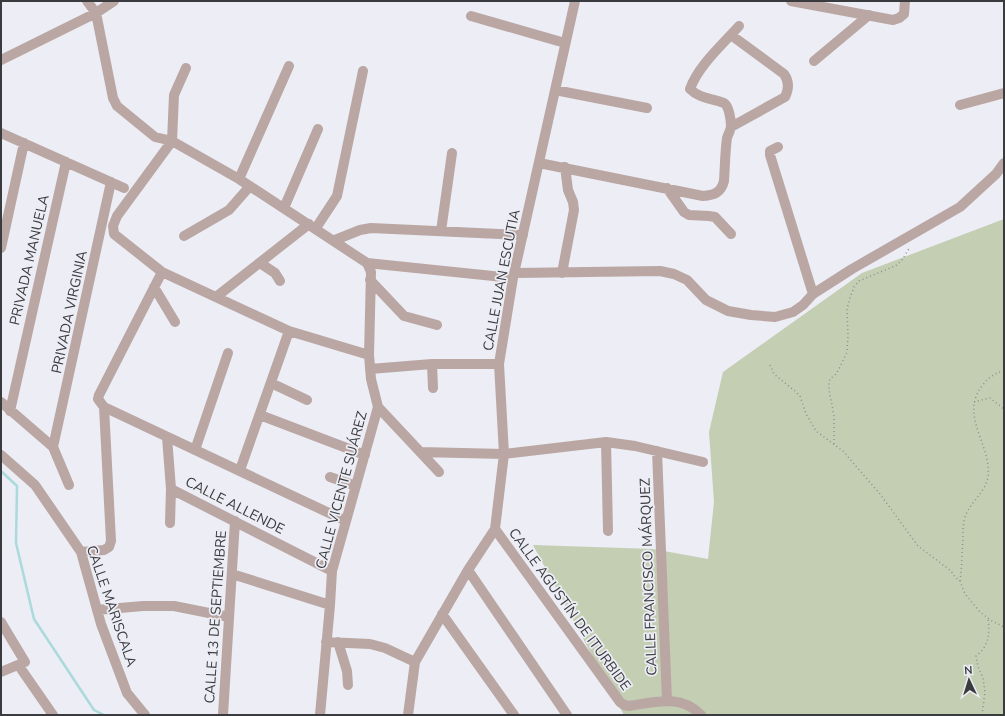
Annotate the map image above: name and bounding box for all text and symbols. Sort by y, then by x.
street label: PRIVADA MANUELA [5,193,54,327]
street label: CALLE JUAN ESCUTIA [478,208,525,352]
street label: PRIVADA VIRGINIA [47,249,92,375]
street label: CALLE VICENTE SUÁREZ [311,409,372,571]
street label: CALLE ALLENDE [182,472,288,539]
street label: CALLE FRANCISCO MÁRQUEZ [636,478,661,676]
street label: CALLE AGUSTÍN DE ITURBIDE [504,524,635,694]
street label: CALLE 13 DE SEPTIEMBRE [200,530,231,704]
street label: CALLE MARISCALA [82,543,141,669]
north arrow [949,660,989,700]
text: N [964,663,973,678]

